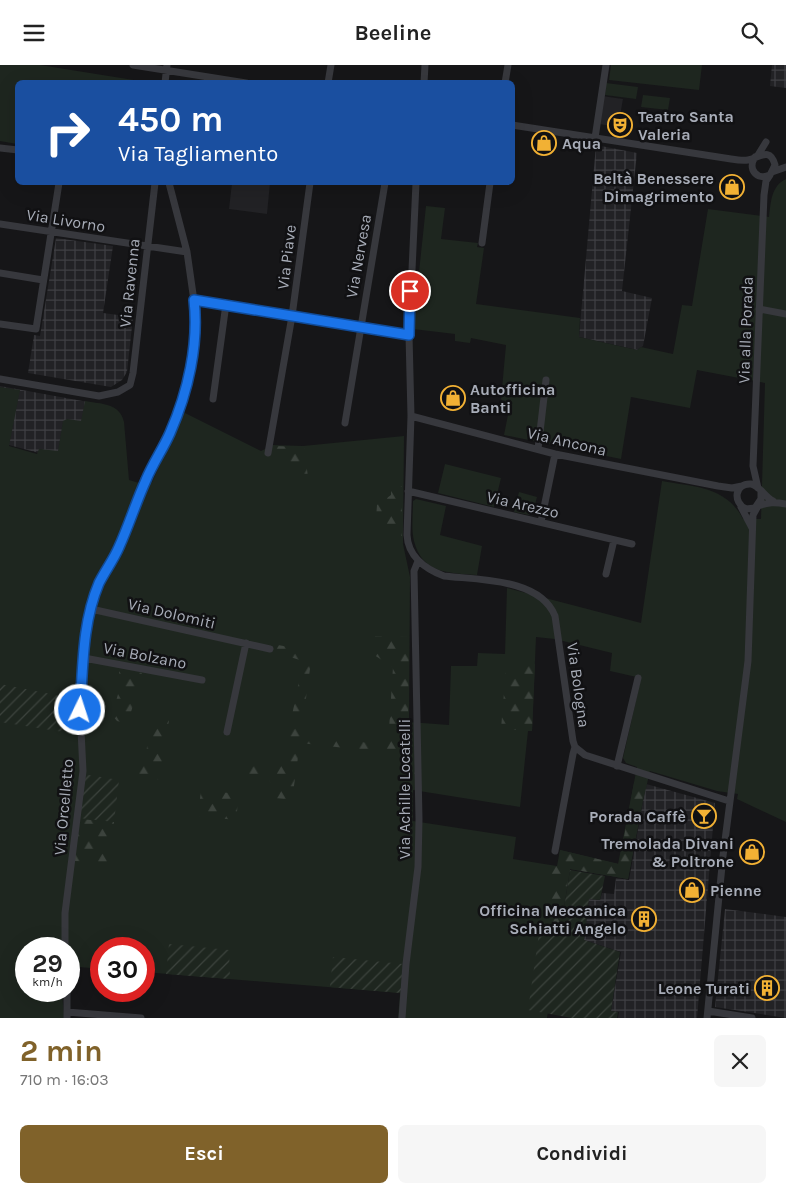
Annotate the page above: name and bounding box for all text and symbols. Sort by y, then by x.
icon: menu [20,19,48,47]
icon: search [738,19,766,47]
text: Beeline [355,20,431,46]
text: 450 m [118,99,223,140]
icon: right [35,100,100,165]
place label: Teatro Santa Valeria [638,107,734,144]
theatre icon: Teatro Santa Valeria [607,112,633,138]
shop icon: Aqua [531,130,557,156]
place label: Aqua [562,134,601,153]
text: Via Tagliamento [118,141,278,167]
place label: Beltà Benessere Dimagrimento [593,169,714,206]
shop icon: Beltà Benessere Dimagrimento [719,174,745,200]
street label: Via Livorno [25,205,107,236]
street label: Via Nervesa [342,213,375,299]
street label: Via Piave [273,224,300,291]
street label: Via Ravenna [115,238,144,328]
pin [389,270,431,312]
street label: Via alla Porada [734,276,757,384]
icon: arrive [396,277,424,305]
place label: Autofficina Banti [470,380,555,417]
shop icon: Autofficina Banti [440,385,466,411]
street label: Via Ancona [525,423,608,460]
street label: Via Arezzo [485,487,561,522]
street label: Via Dolomiti [126,594,218,633]
street label: Via Bolzano [102,638,188,673]
street label: Via Bologna [563,641,594,729]
position arrow [53,683,105,735]
street label: Via Achille Locatelli [395,719,414,859]
street label: Via Orcelletto [50,758,77,856]
bar icon: Porada Caffè [691,803,717,829]
place label: Porada Caffè [589,807,686,826]
place label: Tremolada Divani & Poltrone [601,834,734,871]
shop icon: Tremolada Divani & Poltrone [739,839,765,865]
shop icon: Pienne [679,877,705,903]
place label: Pienne [710,881,761,900]
place label: Officina Meccanica Schiatti Angelo [479,901,626,938]
building icon: Officina Meccanica Schiatti Angelo [631,906,657,932]
speed limit sign: 30 [90,937,155,1002]
text: 29 [32,949,63,978]
text: km/h [32,975,63,989]
building icon: Leone Turati [754,975,780,1001]
place label: Leone Turati [658,979,750,998]
text: 2 min [20,1033,103,1069]
button: close [714,1035,766,1087]
text: 710 m · 16:03 [20,1070,109,1089]
button: Esci [20,1125,388,1183]
button: Condividi [398,1125,766,1183]

